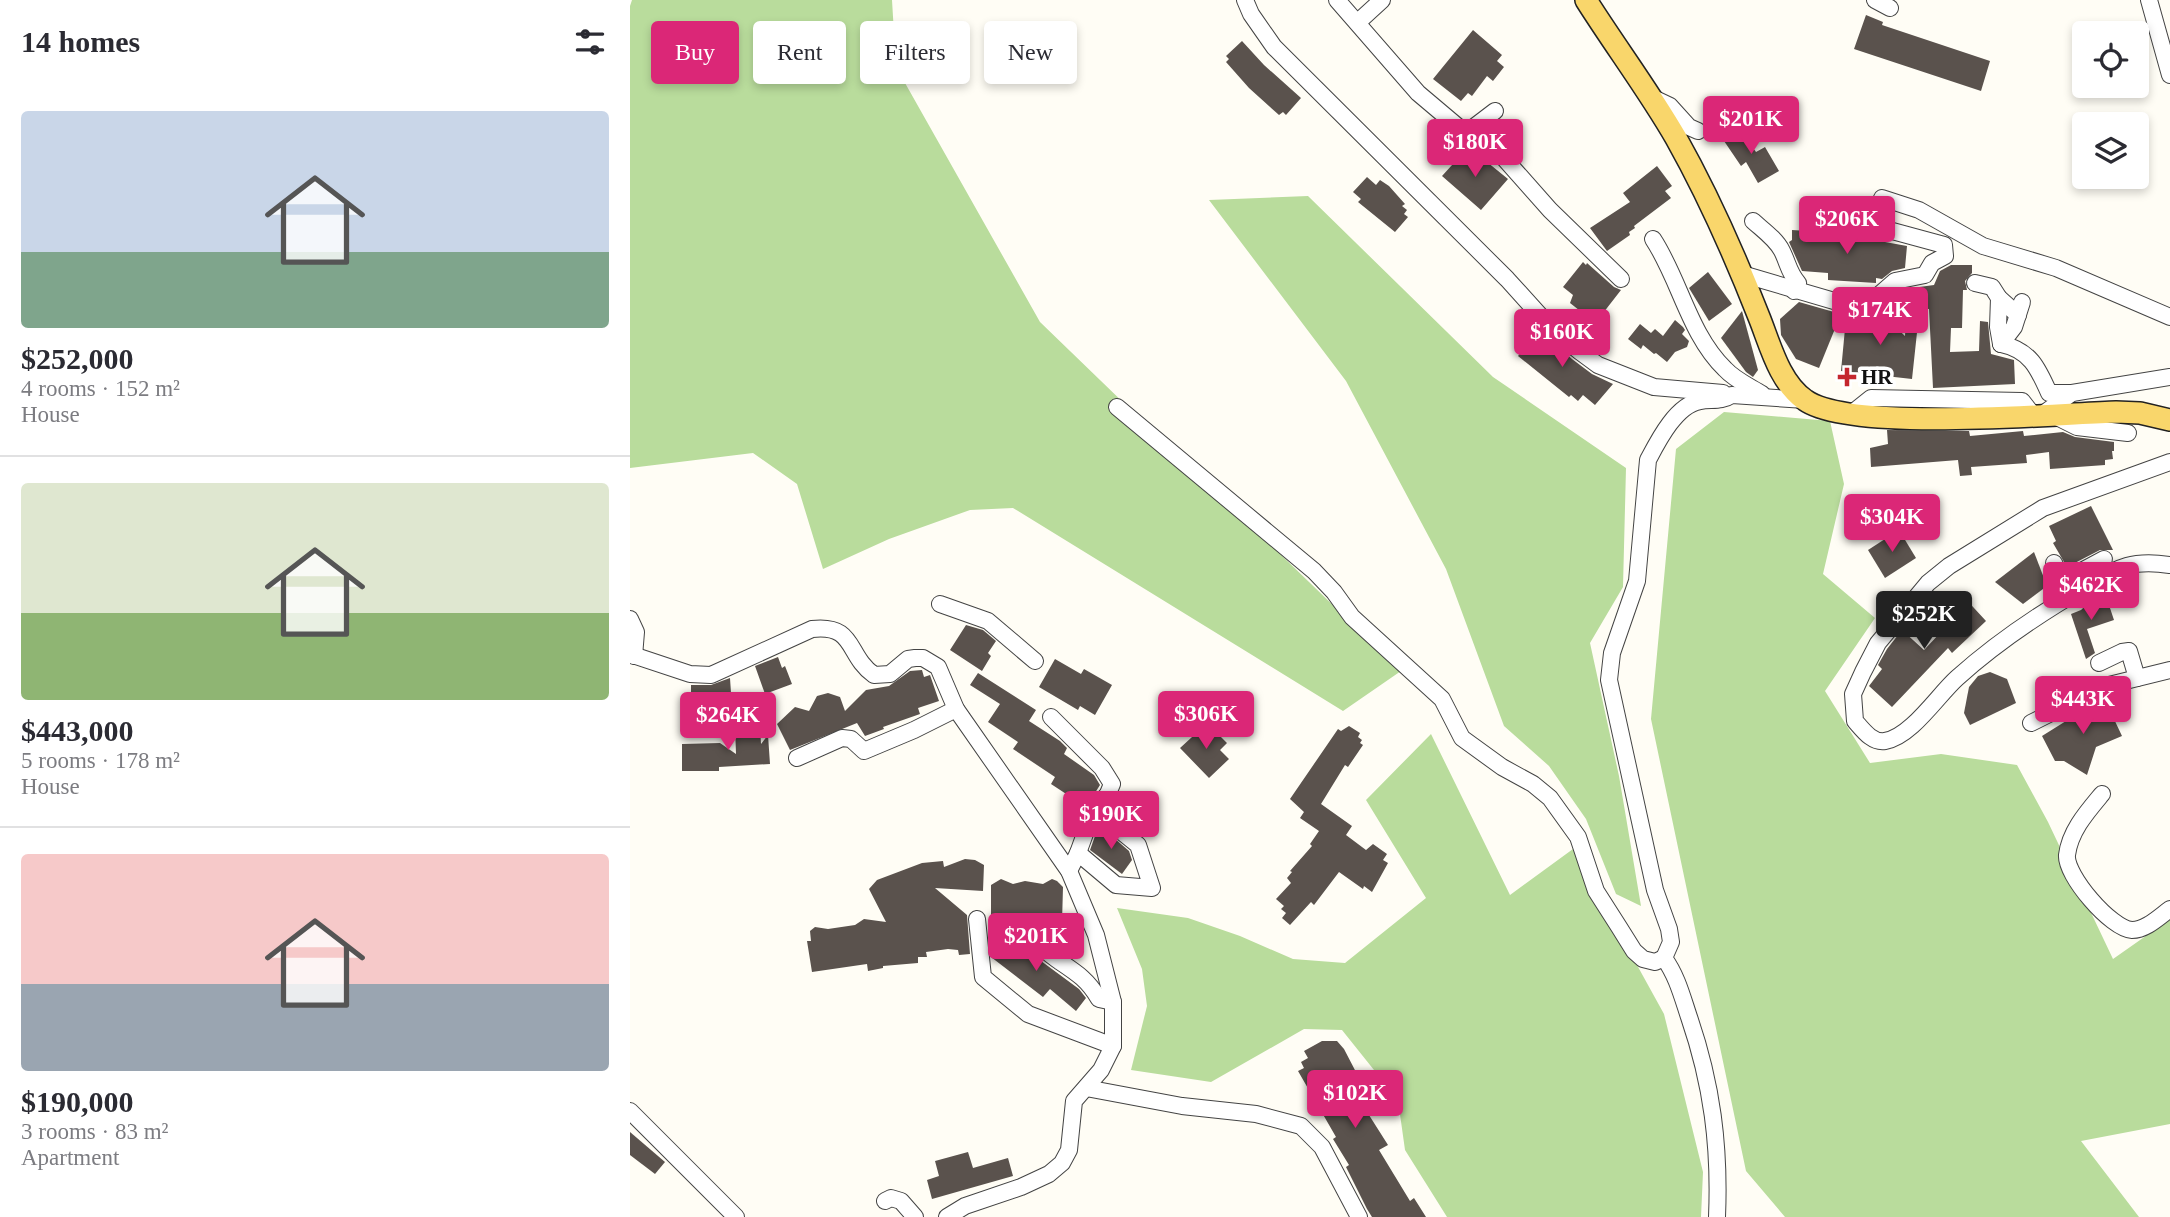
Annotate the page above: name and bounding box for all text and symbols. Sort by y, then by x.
chip: Buy [651,21,739,84]
chip: Rent [753,21,846,84]
chip: Filters [860,21,970,84]
chip: New [984,21,1077,84]
map controls [2072,21,2149,189]
button: locate [2072,21,2149,98]
icon: filters [571,23,609,61]
text: 14 homes [21,25,140,58]
pin: $201K [1702,96,1800,156]
text: $201K [1719,106,1783,131]
button: layers [2072,112,2149,189]
pin: $180K [1426,120,1524,179]
text: $180K [1443,129,1507,154]
icon: home [252,157,378,283]
pin: $206K [1798,196,1896,256]
text: $206K [1815,206,1879,231]
pin: $174K [1831,288,1929,347]
text: $174K [1848,297,1912,322]
pin: $160K [1513,310,1611,369]
text: $160K [1530,319,1594,344]
text: $252,000 [21,342,134,375]
place label: HR [1861,365,1893,389]
marker: HR [1839,369,1855,385]
text: 4 rooms · 152 m² [21,376,180,401]
text: House [21,402,80,427]
pin: $304K [1843,494,1941,554]
text: $304K [1860,504,1924,529]
icon: home [252,529,378,655]
pin: $462K [2042,562,2140,622]
text: $462K [2059,572,2123,597]
pin: $252K [1875,592,1973,651]
text: $252K [1892,601,1956,626]
pin: $443K [2034,676,2132,736]
text: $443K [2051,686,2115,711]
pin: $264K [679,692,777,752]
pin: $306K [1157,692,1255,751]
text: $306K [1174,701,1238,726]
text: $264K [696,702,760,727]
text: $443,000 [21,714,134,747]
text: 5 rooms · 178 m² [21,748,180,773]
text: House [21,774,80,799]
pin: $190K [1062,792,1160,851]
text: $190K [1079,801,1143,826]
icon: home [252,900,378,1026]
pin: $201K [987,914,1085,973]
text: $201K [1004,923,1068,948]
pin: $102K [1306,1070,1404,1130]
text: $102K [1323,1080,1387,1105]
text: $190,000 [21,1085,134,1118]
text: 3 rooms · 83 m² [21,1119,168,1144]
text: Apartment [21,1145,119,1170]

